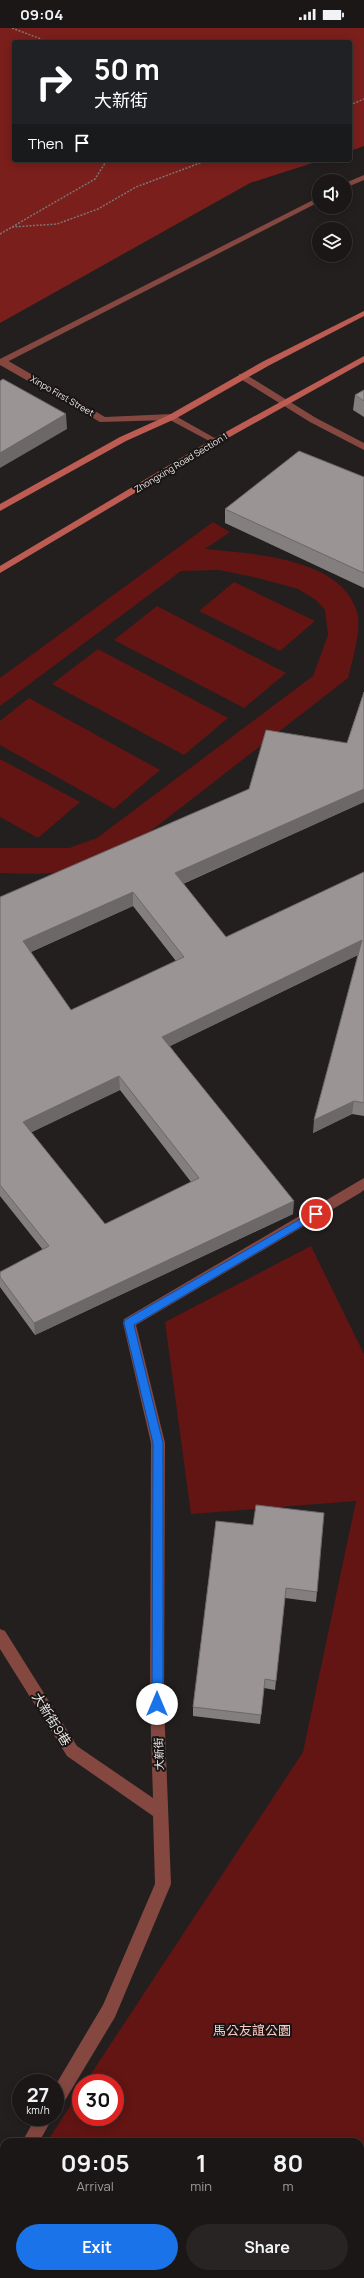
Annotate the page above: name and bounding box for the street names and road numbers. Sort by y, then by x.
street label: Xinpo First Street [28,372,97,419]
street label: Zhongxing Road Section 1 [132,429,230,496]
street label: 大新街9巷 [28,1689,76,1749]
street label: 大新街 [150,1737,167,1771]

